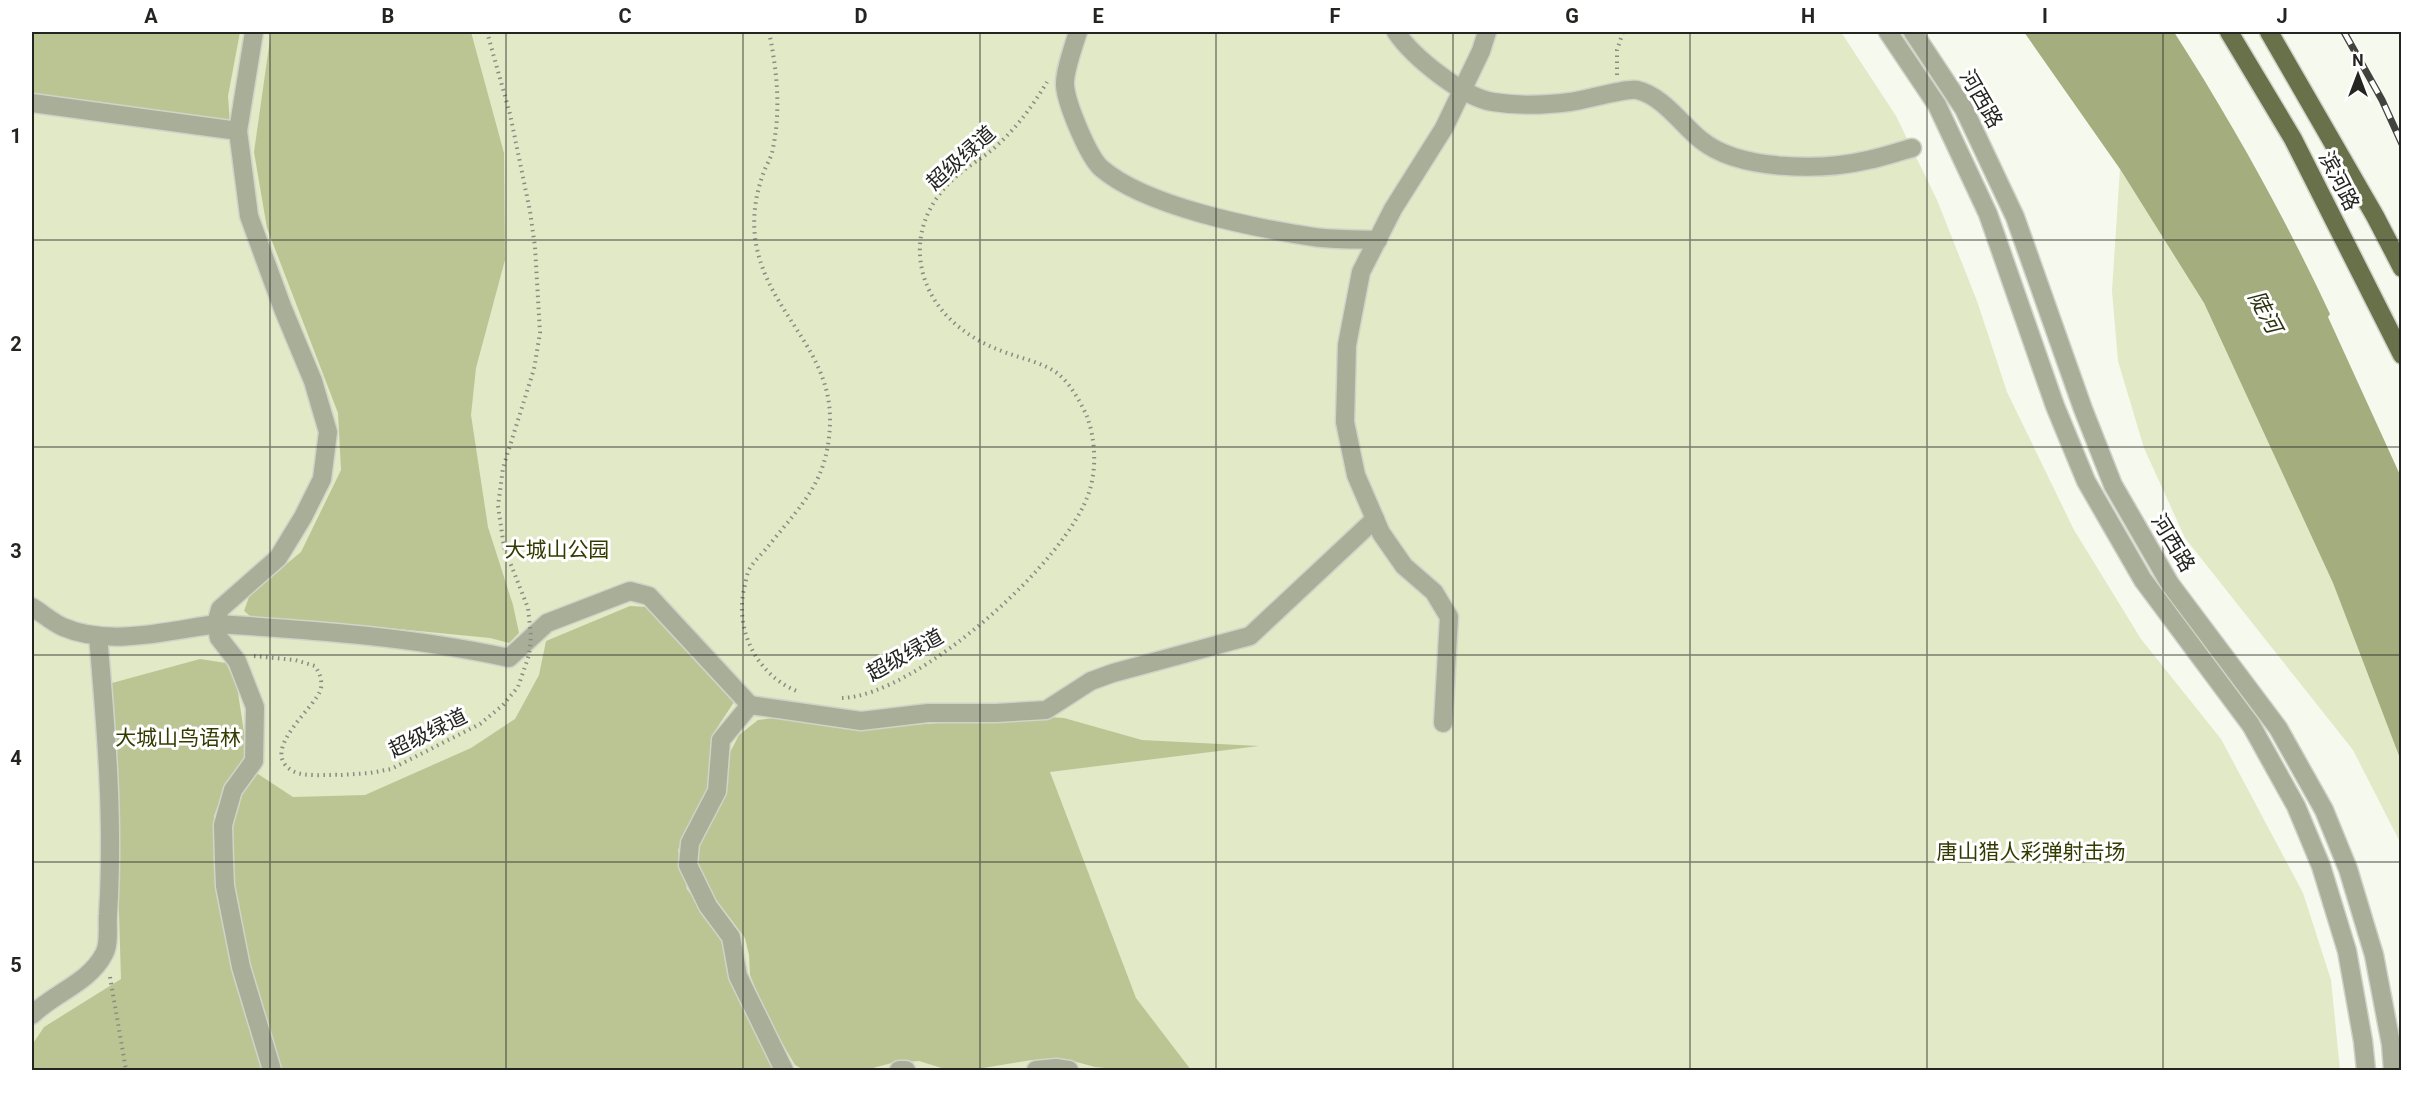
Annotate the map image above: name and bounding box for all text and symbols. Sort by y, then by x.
text: A [144,4,158,28]
text: B [382,4,394,28]
text: C [618,4,632,28]
text: D [855,4,868,28]
text: E [1092,4,1104,28]
text: F [1330,4,1341,28]
text: G [1565,4,1579,28]
text: H [1801,4,1815,28]
text: I [2042,4,2048,28]
text: J [2276,4,2288,28]
north arrow [2328,45,2388,105]
text: N [2352,51,2364,70]
street label: 河西路 [1955,66,2007,132]
street label: 超级绿道 [922,121,1000,195]
text: 1 [10,124,22,148]
street label: 滨河路 [2314,147,2364,215]
water label: 陡河 [2244,287,2288,341]
text: 2 [10,332,22,356]
street label: 河西路 [2146,510,2200,576]
park label: 大城山公园 [505,538,610,562]
text: 3 [10,539,22,563]
street label: 超级绿道 [862,624,948,686]
street label: 超级绿道 [385,704,471,762]
park label: 大城山鸟语林 [115,726,241,750]
text: 4 [10,746,22,770]
park label: 唐山猎人彩弹射击场 [1937,840,2126,864]
text: 5 [10,953,22,977]

